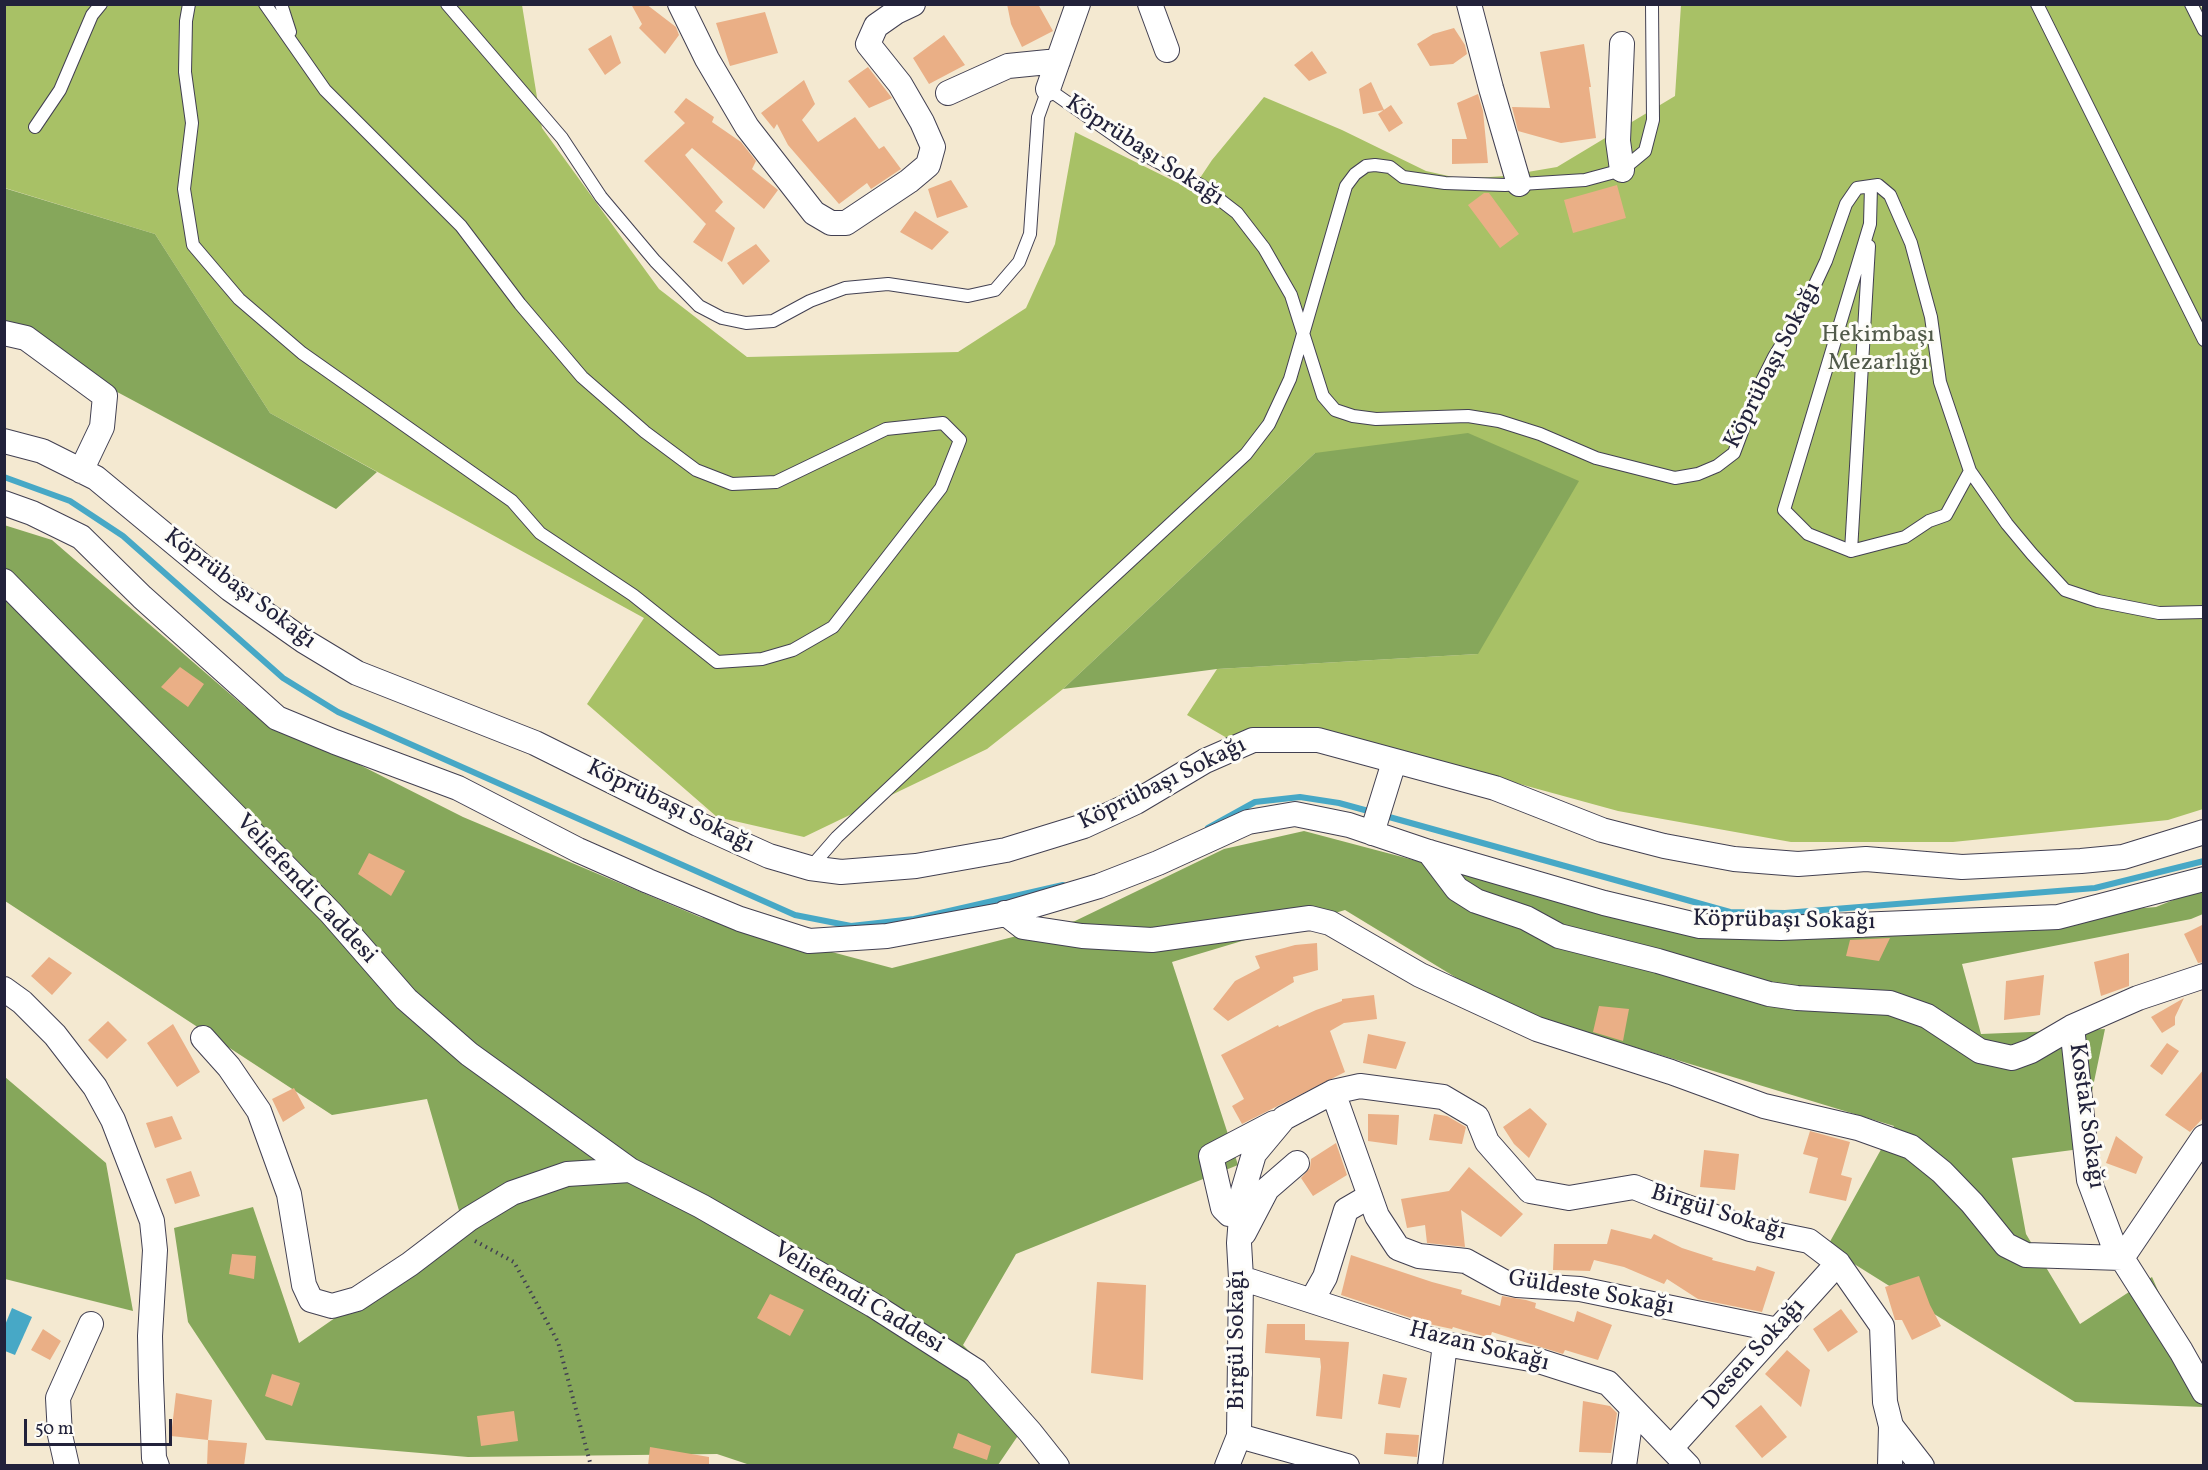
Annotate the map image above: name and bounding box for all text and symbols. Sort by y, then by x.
street label: Köprübaşı Sokağı [1059,90,1229,214]
street label: Köprübaşı Sokağı [1720,278,1828,454]
park label: Hekimbaşı Mezarlığı [1821,323,1935,379]
street label: Köprübaşı Sokağı [157,523,321,657]
street label: Köprübaşı Sokağı [1074,732,1252,838]
street label: Köprübaşı Sokağı [581,755,759,861]
street label: Veliefendi Caddesi [228,809,382,971]
street label: Köprübaşı Sokağı [1692,906,1876,938]
street label: Kostak Sokağı [2061,1041,2109,1191]
street label: Birgül Sokağı [1647,1180,1789,1248]
street label: Veliefendi Caddesi [767,1237,949,1361]
street label: Güldeste Sokağı [1506,1265,1676,1323]
street label: Birgül Sokağı [1225,1270,1253,1410]
street label: Desen Sokağı [1697,1293,1813,1417]
street label: Hazan Sokağı [1406,1317,1552,1379]
scale bar [27,1407,176,1445]
text: 50 m [35,1417,74,1442]

